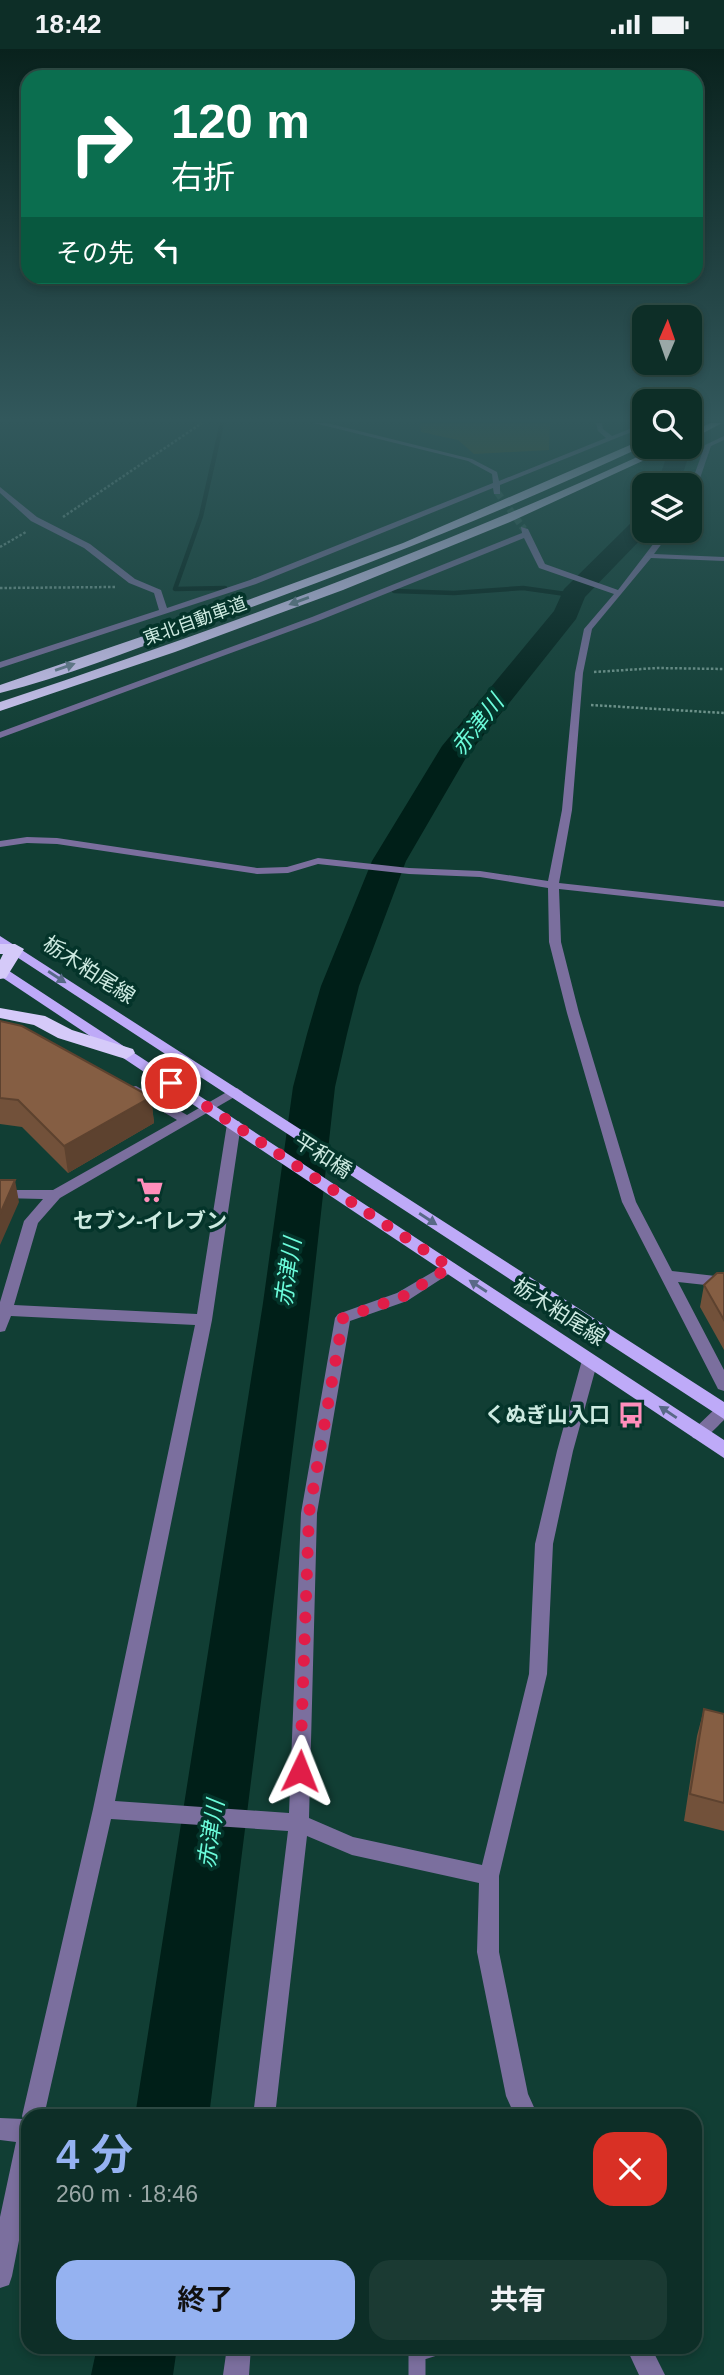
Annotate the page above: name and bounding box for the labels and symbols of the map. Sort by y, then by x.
north arrow [632,305,702,375]
street label: 東北自動車道 [141,593,249,649]
one-way arrow [289,596,310,607]
one-way arrow [54,661,75,672]
water label: 赤津川 [446,687,510,760]
street label: 栃木粕尾線 [39,931,140,1008]
one-way arrow [48,970,67,983]
pin [141,1053,201,1113]
street label: 平和橋 [291,1129,356,1182]
supermarket icon: セブン-イレブン [135,1175,165,1205]
place label: セブン-イレブン [73,1209,227,1232]
one-way arrow [418,1213,438,1226]
water label: 赤津川 [270,1233,306,1308]
street label: 栃木粕尾線 [509,1273,610,1350]
one-way arrow [469,1280,488,1293]
bus stop icon: くぬぎ山入口 [616,1400,646,1430]
place label: くぬぎ山入口 [484,1403,610,1426]
one-way arrow [658,1406,677,1419]
position arrow [263,1734,337,1808]
water label: 赤津川 [193,1795,229,1870]

